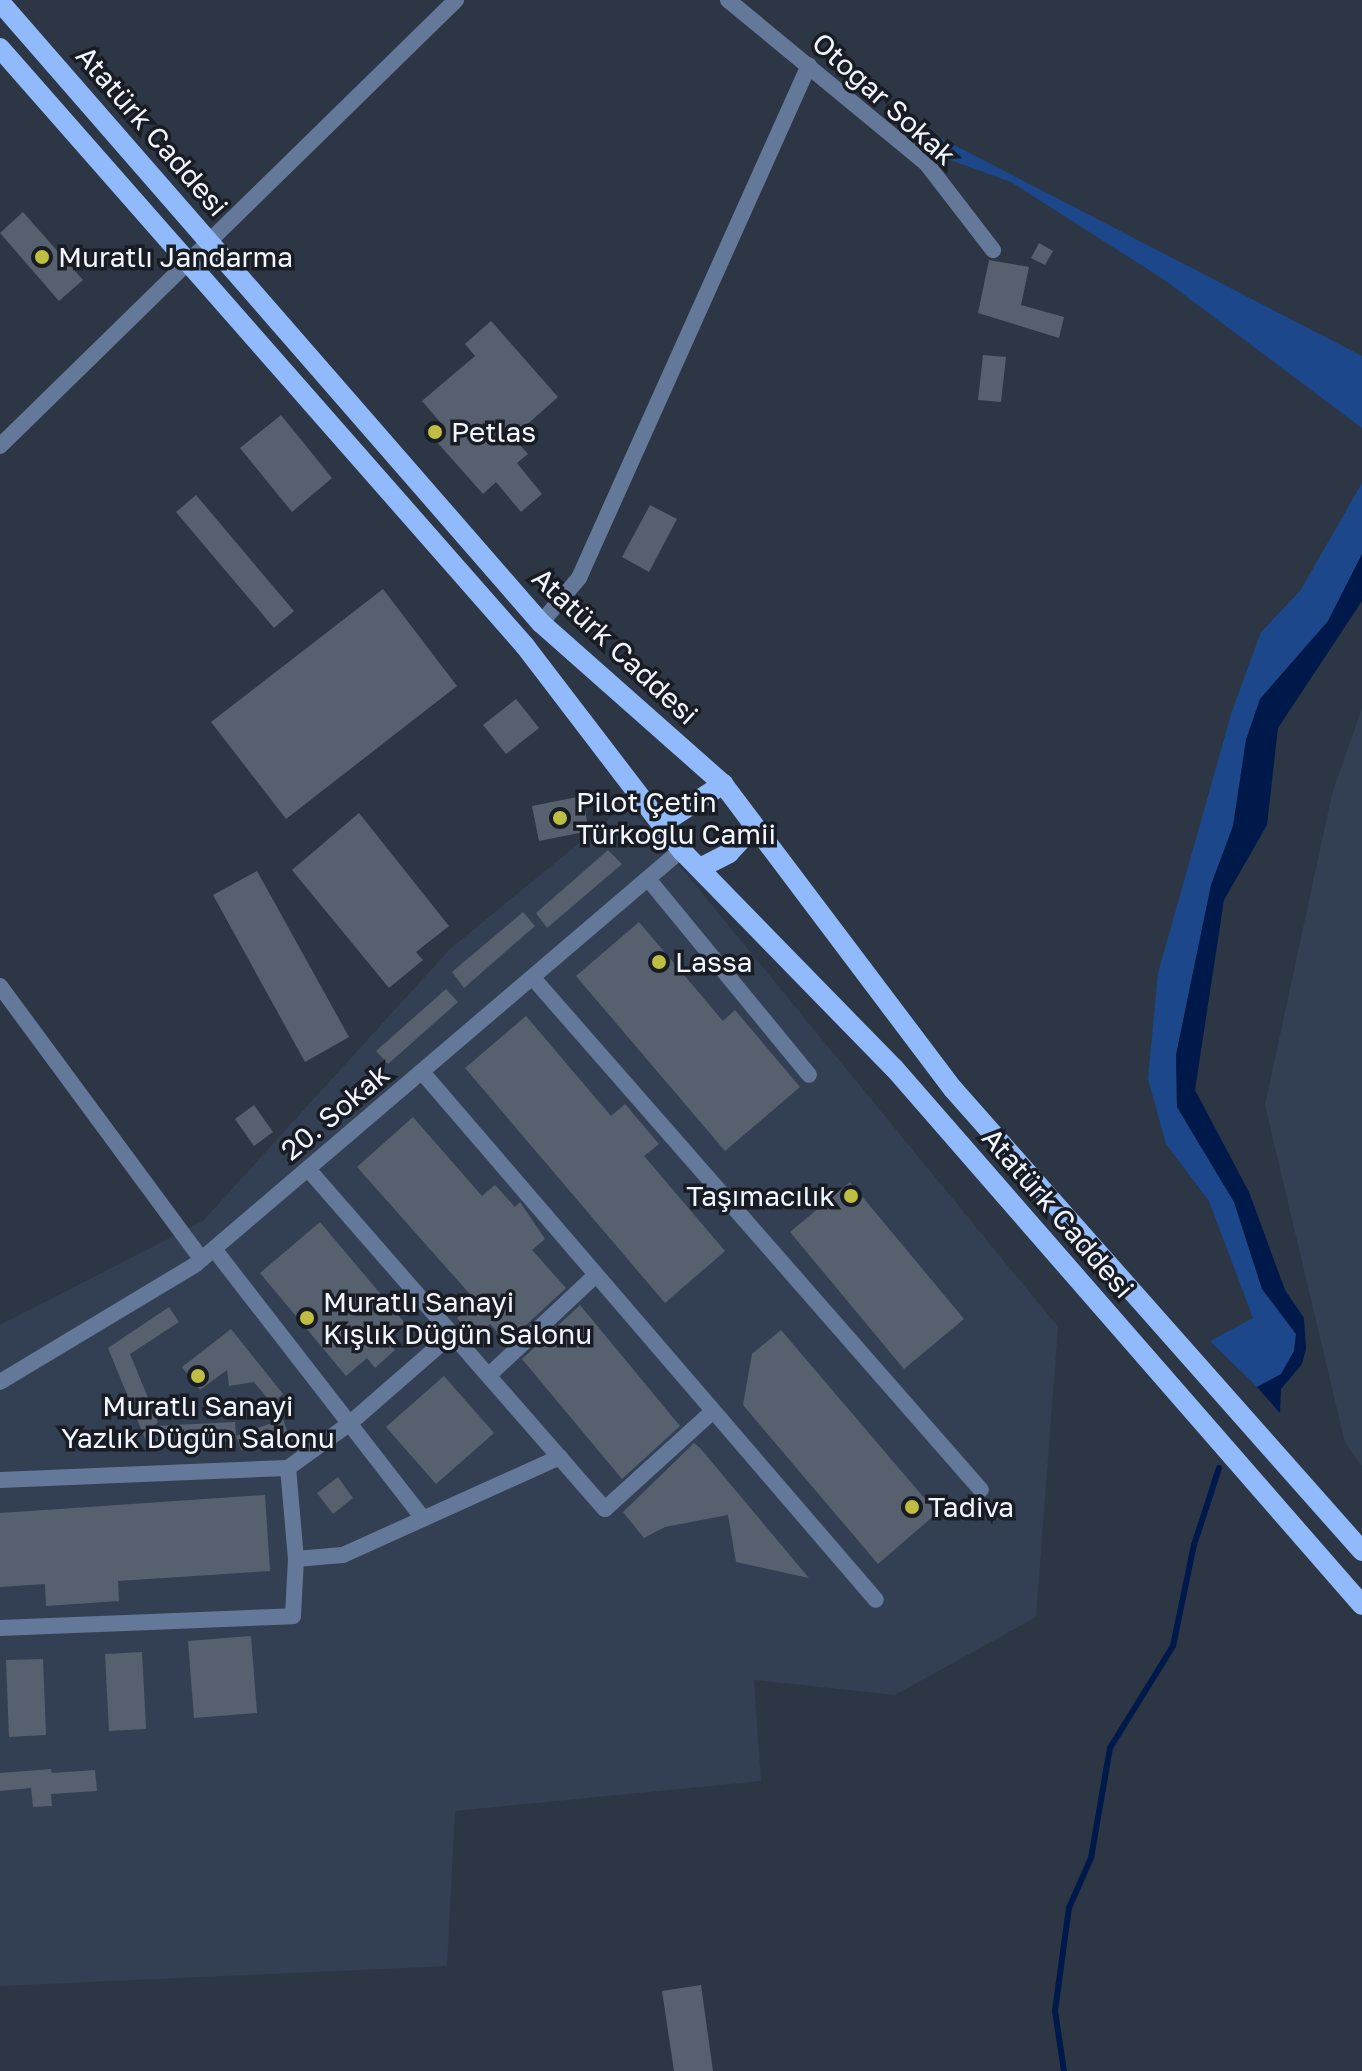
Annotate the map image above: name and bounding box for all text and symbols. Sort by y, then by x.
street label: Otogar Sokak [805,26,963,172]
street label: Atatürk Caddesi [69,39,235,223]
place label: Muratlı Jandarma [58,240,293,274]
marker: Muratlı Jandarma [33,248,51,266]
place label: Petlas [451,415,536,449]
marker: Petlas [426,423,444,441]
street label: Atatürk Caddesi [525,561,705,731]
place label: Pilot Çetin Türkoğlu Camii [576,785,776,851]
marker: Pilot Çetin Türkoğlu Camii [551,809,569,827]
place label: Lassa [675,945,753,979]
marker: Lassa [650,953,668,971]
street label: 20. Sokak [274,1057,396,1167]
street label: Atatürk Caddesi [975,1121,1141,1305]
place label: Taşımacılık [686,1179,835,1213]
marker: Taşımacılık [842,1187,860,1205]
place label: Muratlı Sanayi Kışlık Dügün Salonu [323,1285,592,1351]
marker: Muratlı Sanayi Kışlık Dügün Salonu [298,1309,316,1327]
marker: Muratlı Sanayi Yazlık Dügün Salonu [189,1367,207,1385]
place label: Muratlı Sanayi Yazlık Dügün Salonu [61,1389,335,1455]
place label: Tadiva [928,1490,1014,1524]
marker: Tadiva [903,1498,921,1516]

